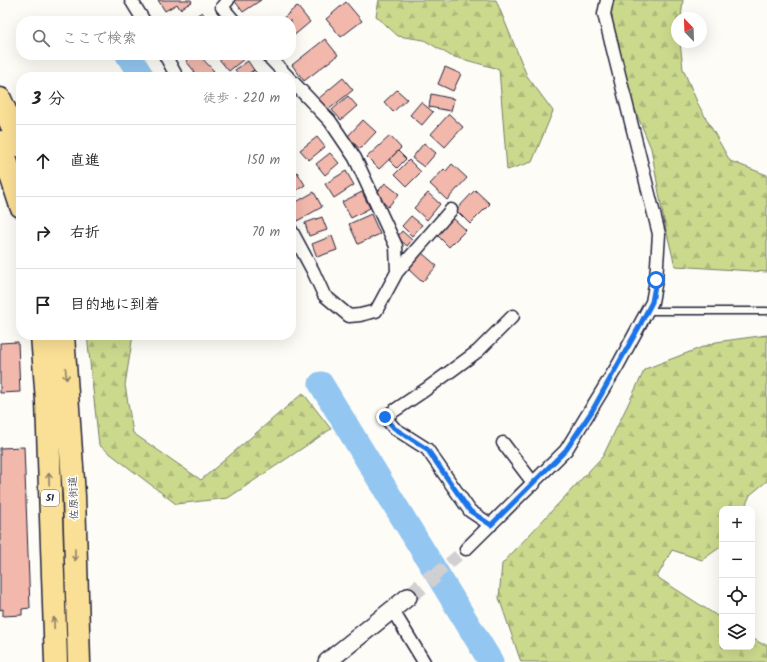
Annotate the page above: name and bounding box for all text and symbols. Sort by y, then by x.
north arrow [671,12,707,48]
search box [16,16,296,60]
icon: search [30,27,52,49]
text: ここで検索 [62,27,137,51]
text: 3 分 [32,86,65,113]
text: 徒歩 · 220 m [203,88,280,109]
text: 直進 [70,149,100,173]
icon: ahead [32,150,54,172]
text: 150 m [247,150,280,171]
text: 右折 [70,221,100,245]
icon: right [32,222,54,244]
text: 70 m [252,222,280,243]
route start [647,271,665,289]
text: 目的地に到着 [70,293,160,317]
icon: arrive [32,294,54,316]
one-way arrow [63,367,70,380]
route end [376,408,394,426]
one-way arrow [46,473,53,486]
street label: 佐原街道 [64,476,84,520]
road number: 51 [41,490,59,506]
map controls [719,506,755,650]
button: + [719,506,755,542]
button: − [719,542,755,578]
one-way arrow [72,548,79,561]
button: locate [719,578,755,614]
button: layers [719,614,755,650]
one-way arrow [51,617,58,630]

